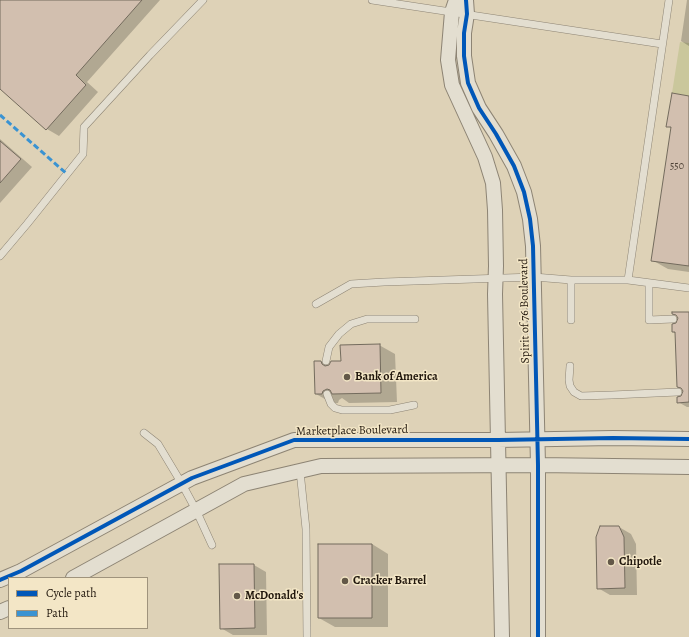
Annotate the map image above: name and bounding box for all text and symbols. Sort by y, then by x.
house number: 550 [670,161,684,173]
street label: Spirit of 76 Boulevard [517,258,533,364]
place label: Bank of America [355,370,438,384]
marker: Bank of America [342,372,352,382]
street label: Marketplace Boulevard [296,423,408,439]
place label: Chipotle [619,555,662,569]
marker: Chipotle [606,557,616,567]
place label: Cracker Barrel [353,574,426,588]
marker: Cracker Barrel [340,576,350,586]
legend [8,577,148,629]
text: Cycle path [46,585,97,601]
place label: McDonald's [245,589,303,603]
marker: McDonald's [232,591,242,601]
text: Path [46,605,68,621]

